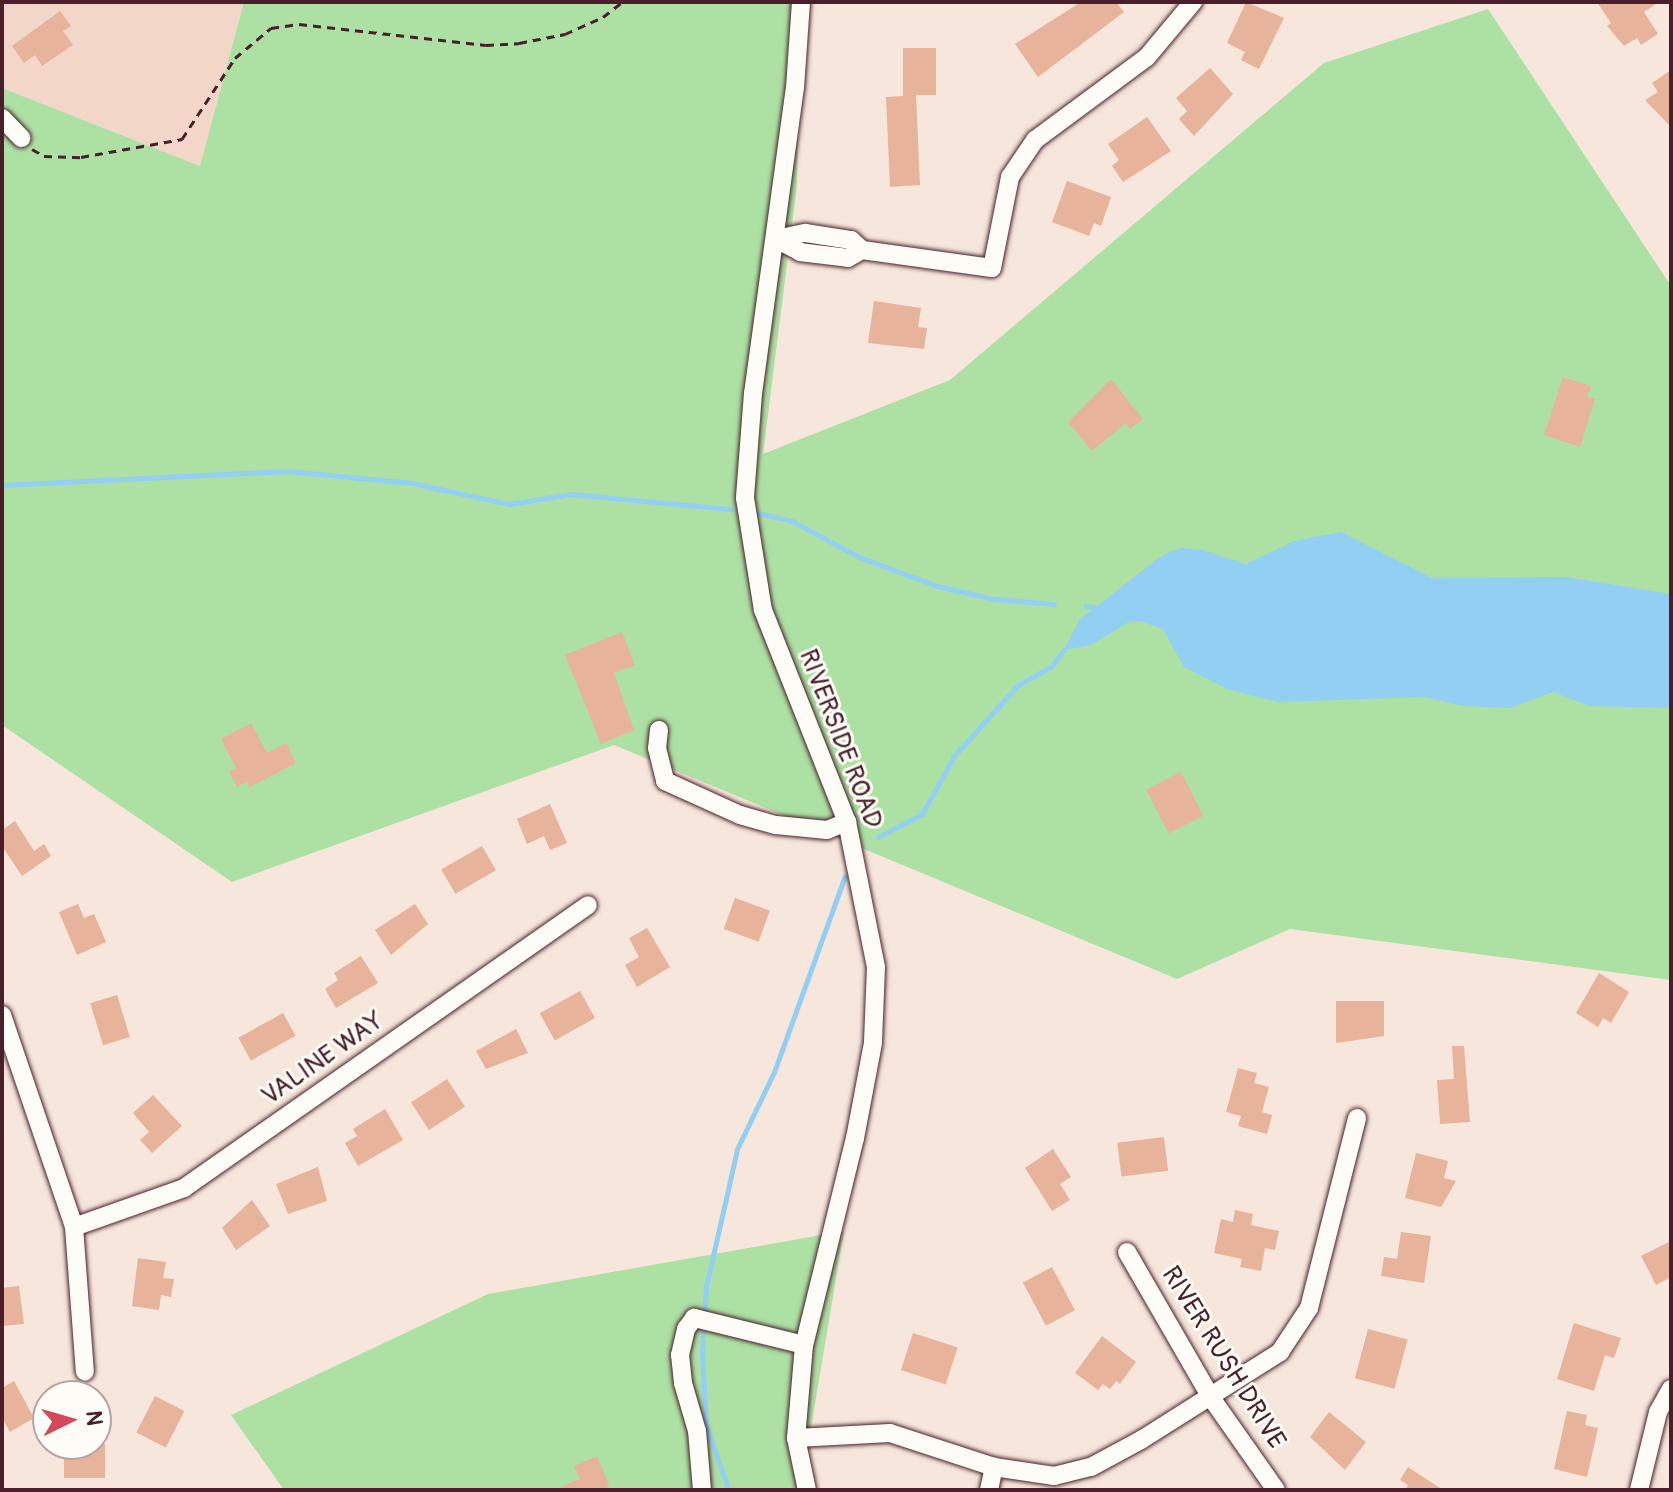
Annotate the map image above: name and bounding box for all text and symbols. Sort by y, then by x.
street label: RIVERSIDE ROAD [792,645,888,833]
street label: VALINE WAY [256,1006,390,1112]
street label: RIVER RUSH DRIVE [1154,1261,1292,1455]
north arrow [32,1380,112,1460]
text: N [79,1409,109,1427]

